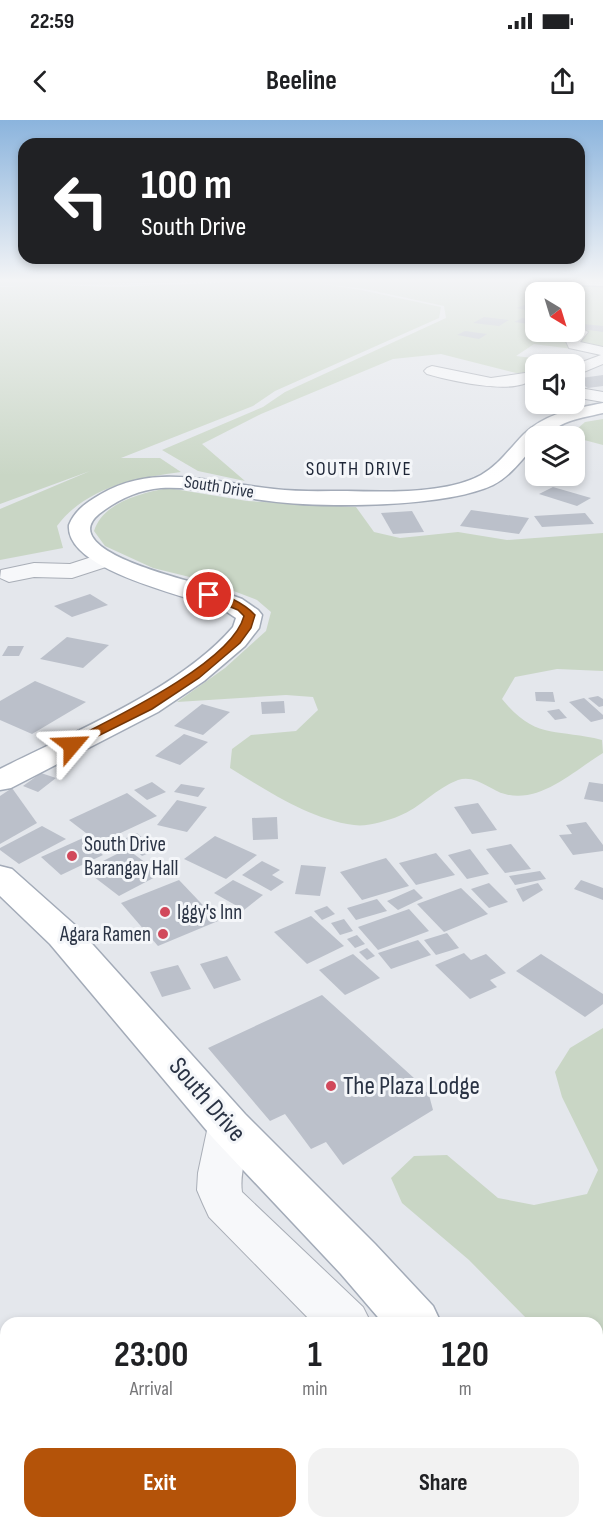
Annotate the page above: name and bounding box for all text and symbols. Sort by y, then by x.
text: 22:59 [30,8,74,35]
icon: back [24,65,57,98]
text: Beeline [266,65,337,97]
icon: share [546,65,579,98]
text: 100 m [141,160,232,211]
icon: left [42,162,120,240]
text: South Drive [141,211,246,243]
north arrow [525,282,585,342]
map controls [525,282,585,486]
button: sound [525,354,585,414]
button: layers [525,426,585,486]
district label: SOUTH DRIVE [306,457,412,481]
street label: South Drive [183,471,255,503]
pin [183,569,234,620]
icon: arrive [192,578,225,611]
position arrow [40,713,104,777]
place label: South Drive Barangay Hall [84,832,178,881]
marker: South Drive Barangay Hall [65,849,79,863]
place label: Iggy's Inn [177,900,242,925]
marker: Iggy's Inn [158,905,172,919]
place label: Agara Ramen [59,922,151,947]
marker: Agara Ramen [156,927,170,941]
street label: South Drive [162,1052,252,1148]
place label: The Plaza Lodge [343,1071,480,1102]
marker: The Plaza Lodge [324,1079,338,1093]
text: 23:00 [114,1334,188,1377]
text: 1 [308,1334,322,1377]
text: 120 [442,1334,489,1377]
text: Arrival [130,1377,173,1401]
text: min [302,1377,327,1401]
text: m [459,1377,472,1401]
button: Exit [24,1448,296,1517]
button: Share [308,1448,579,1517]

